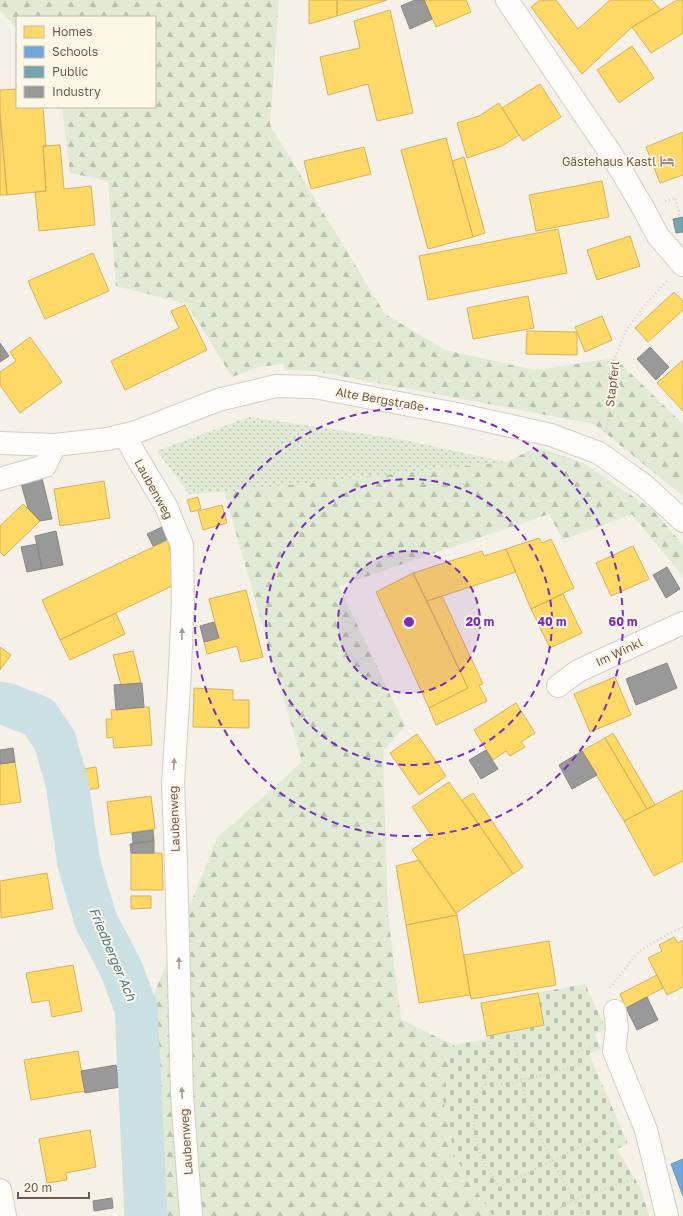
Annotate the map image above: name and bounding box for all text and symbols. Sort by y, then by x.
legend [16,16,156,108]
text: Homes [52,24,92,39]
text: Schools [52,44,98,59]
text: Public [52,64,89,79]
text: Industry [52,84,101,99]
hotel icon: Gästehaus Kastl [659,153,675,169]
place label: Gästehaus Kastl [562,154,656,169]
street label: Stapferl [602,360,622,408]
street label: Alte Bergstraße [335,384,425,414]
street label: Laubenweg [131,456,177,522]
text: 20 m [466,614,494,629]
text: 40 m [538,614,566,629]
text: 60 m [609,614,637,629]
centre of rings [402,615,416,629]
one-way arrow [178,628,185,640]
street label: Im Winkl [593,635,645,669]
one-way arrow [171,757,177,770]
street label: Laubenweg [165,785,183,853]
water label: Friedberger Ach [86,905,140,1004]
one-way arrow [176,956,182,969]
one-way arrow [179,1086,185,1099]
street label: Laubenweg [176,1108,196,1176]
scale bar [18,1174,89,1200]
text: 20 m [24,1180,52,1195]

